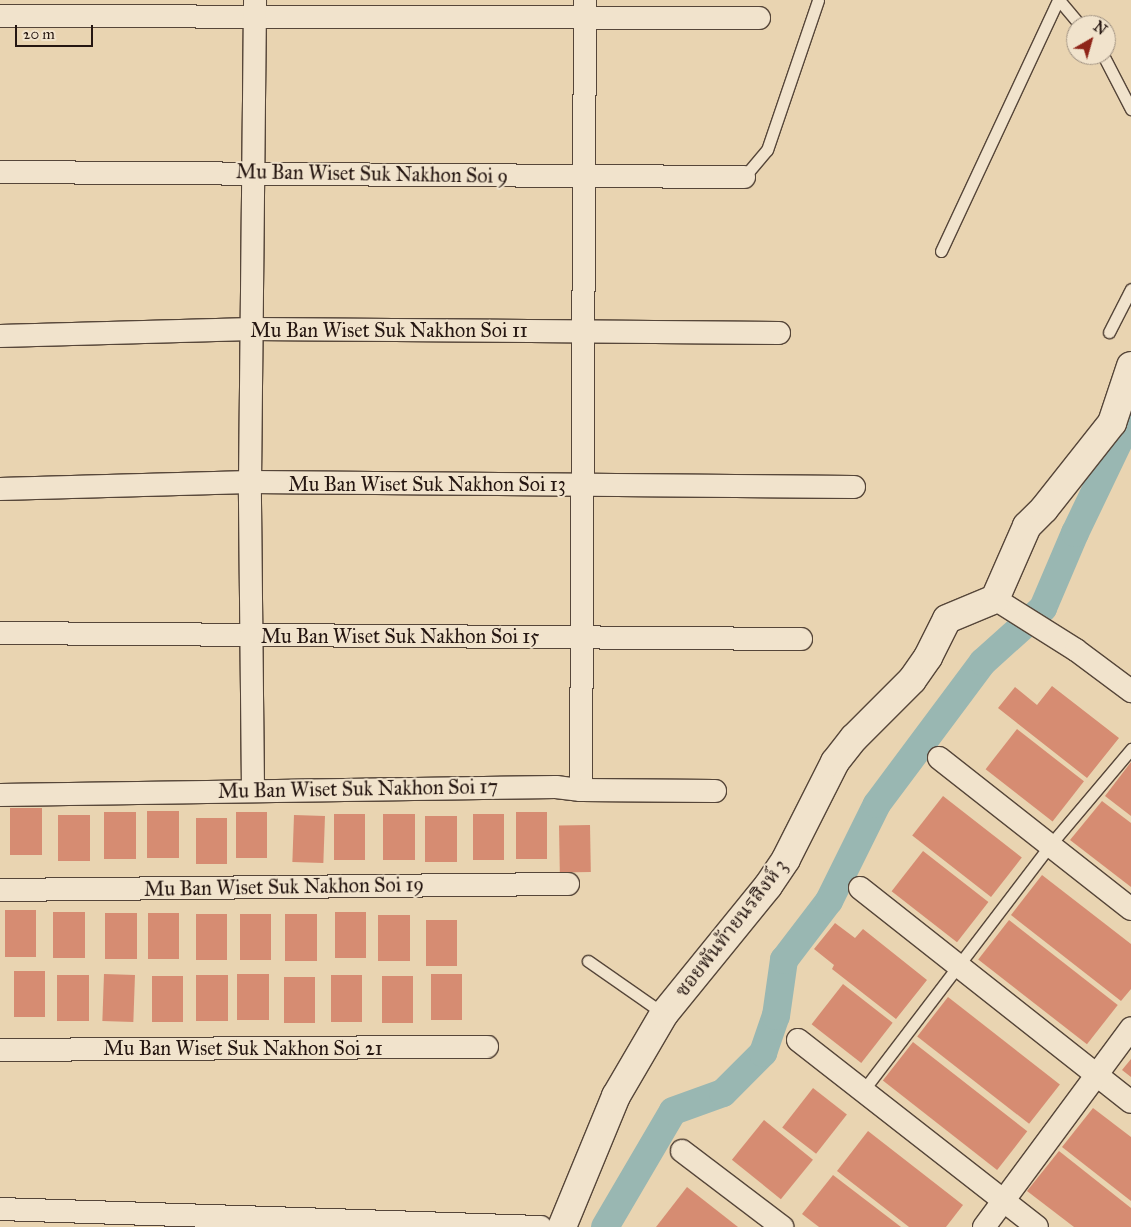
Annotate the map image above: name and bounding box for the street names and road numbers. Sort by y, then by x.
street label: Mu Ban Wiset Suk Nakhon Soi 9 [236,160,508,188]
street label: Mu Ban Wiset Suk Nakhon Soi 11 [250,318,528,342]
street label: Mu Ban Wiset Suk Nakhon Soi 13 [288,472,566,496]
street label: Mu Ban Wiset Suk Nakhon Soi 15 [261,624,539,648]
street label: Mu Ban Wiset Suk Nakhon Soi 17 [218,775,498,803]
street label: ซอยพันท้ายนรสิงห์ 3 [670,854,792,1002]
street label: Mu Ban Wiset Suk Nakhon Soi 19 [144,873,424,901]
street label: Mu Ban Wiset Suk Nakhon Soi 21 [103,1036,383,1060]

